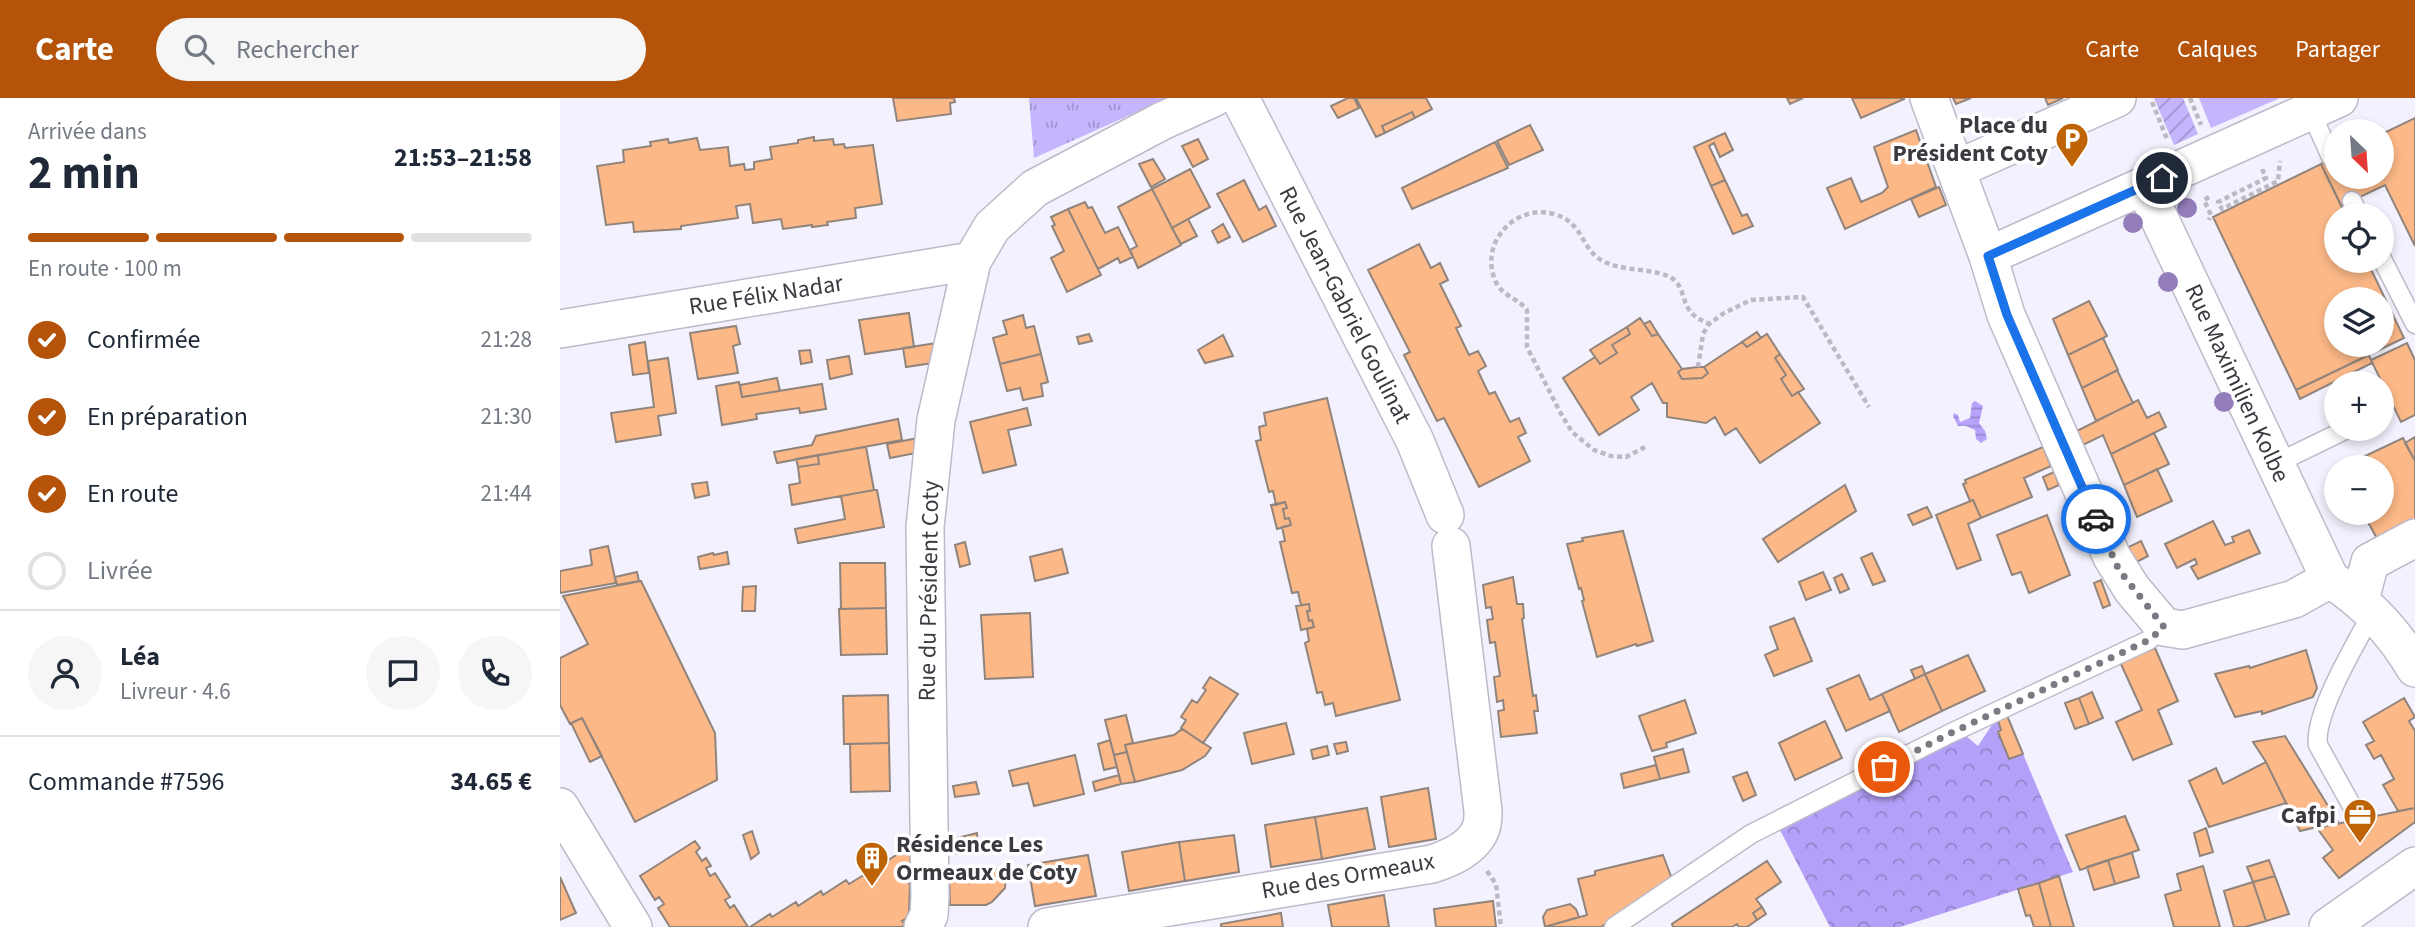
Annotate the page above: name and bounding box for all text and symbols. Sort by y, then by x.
search box [156,18,646,81]
text: Carte [35,26,114,73]
icon: search [180,30,218,68]
text: Rechercher [236,31,359,68]
text: Carte [2085,32,2139,67]
text: Calques [2177,32,2257,67]
text: Partager [2295,32,2380,67]
place label: Place du Président Coty [1892,108,2048,171]
text: Arrivée dans [28,115,147,148]
north arrow [2324,119,2394,189]
map controls [2324,119,2394,525]
parking icon: Place du Président Coty [2053,120,2091,169]
text: 21:53–21:58 [394,139,532,176]
text: 2 min [28,141,140,206]
pin [2132,148,2192,208]
icon: home [2143,159,2181,197]
street label: Rue Jean-Gabriel Goulinat [1270,180,1420,430]
button: locate [2324,203,2394,273]
text: En route · 100 m [28,252,182,285]
street label: Rue Félix Nadar [686,265,846,324]
street label: Rue Maximilien Kolbe [2176,278,2298,488]
button: layers [2324,287,2394,357]
icon: check [28,321,66,359]
text: Confirmée [87,321,201,358]
text: 21:28 [481,323,532,356]
button: + [2324,371,2394,441]
icon: check [28,398,66,436]
text: En préparation [87,398,248,435]
text: 21:30 [481,400,532,433]
button: − [2324,455,2394,525]
icon: check [28,475,66,513]
text: En route [87,475,178,512]
text: 21:44 [481,477,532,510]
street label: Rue du Président Coty [910,480,948,702]
courier [2061,484,2131,554]
icon: car [2077,500,2115,538]
text: Livrée [87,552,153,589]
button: person [28,636,102,710]
button: chat [366,636,440,710]
button: phone [458,636,532,710]
text: Léa [120,638,160,675]
text: Livreur · 4.6 [120,675,231,708]
pin [1854,737,1914,797]
icon: bag [1865,748,1903,786]
text: Commande #7596 [28,763,225,800]
text: 34.65 € [450,763,532,800]
office icon: Cafpi [2341,796,2379,845]
place label: Cafpi [2281,798,2336,833]
place label: Résidence Les Ormeaux de Coty [896,827,1078,890]
building icon: Résidence Les Ormeaux de Coty [853,839,891,888]
street label: Rue des Ormeaux [1259,844,1438,908]

